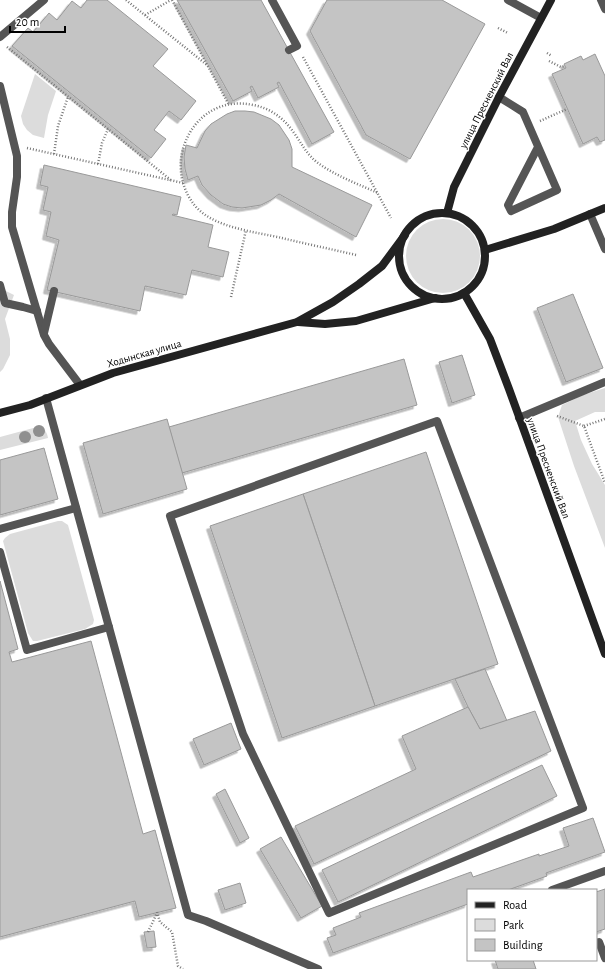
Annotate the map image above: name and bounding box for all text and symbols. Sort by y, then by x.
scale bar [10,8,65,34]
text: 20 m [16,16,39,28]
street label: улица Пресненский Вал [457,50,515,151]
street label: Ходынская улица [106,338,183,369]
street label: улица Пресненский Вал [525,415,572,520]
legend [467,889,597,961]
text: Road [503,899,527,911]
text: Park [503,919,524,931]
text: Building [503,939,543,951]

